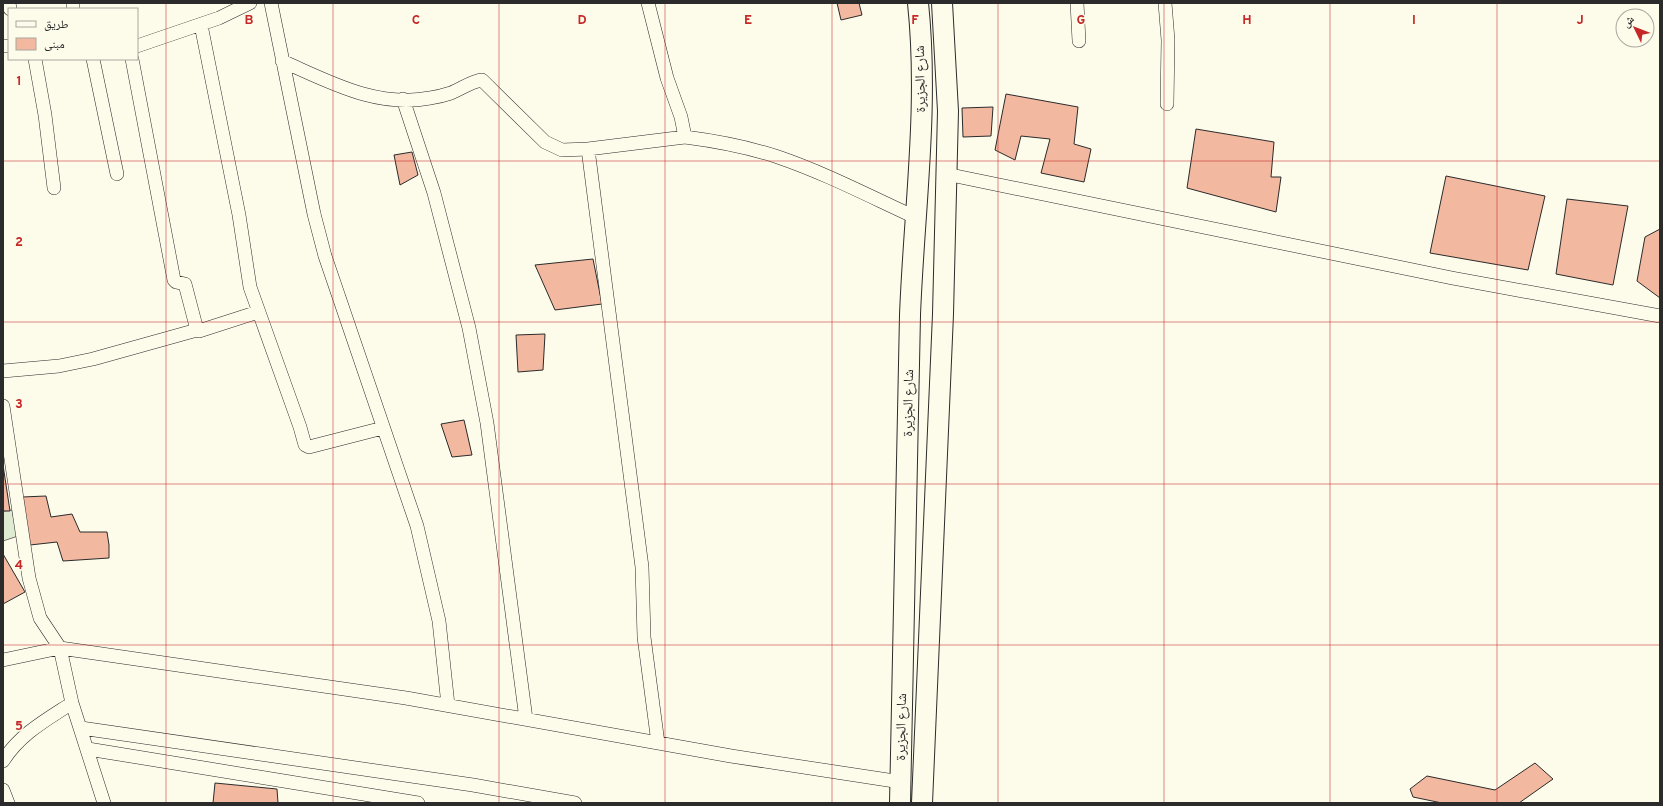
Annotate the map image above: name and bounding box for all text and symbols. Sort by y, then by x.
legend [8,8,138,60]
north arrow [1615,8,1655,48]
text: B [245,13,254,29]
text: C [412,13,420,29]
text: D [577,13,587,29]
text: E [744,13,752,29]
text: F [911,13,919,29]
text: G [1077,13,1086,29]
text: H [1242,13,1252,29]
text: I [1412,13,1416,29]
text: J [1576,13,1584,29]
text: ش [1619,13,1638,31]
text: طريق [44,17,69,33]
text: مبنى [44,37,65,53]
street label: شارع الجزيرة [912,45,930,113]
text: 1 [16,74,22,90]
text: 2 [15,235,23,251]
street label: شارع الجزيرة [900,369,918,437]
text: 3 [15,397,23,413]
text: 4 [15,558,23,574]
street label: شارع الجزيرة [893,693,911,761]
text: 5 [15,719,23,735]

